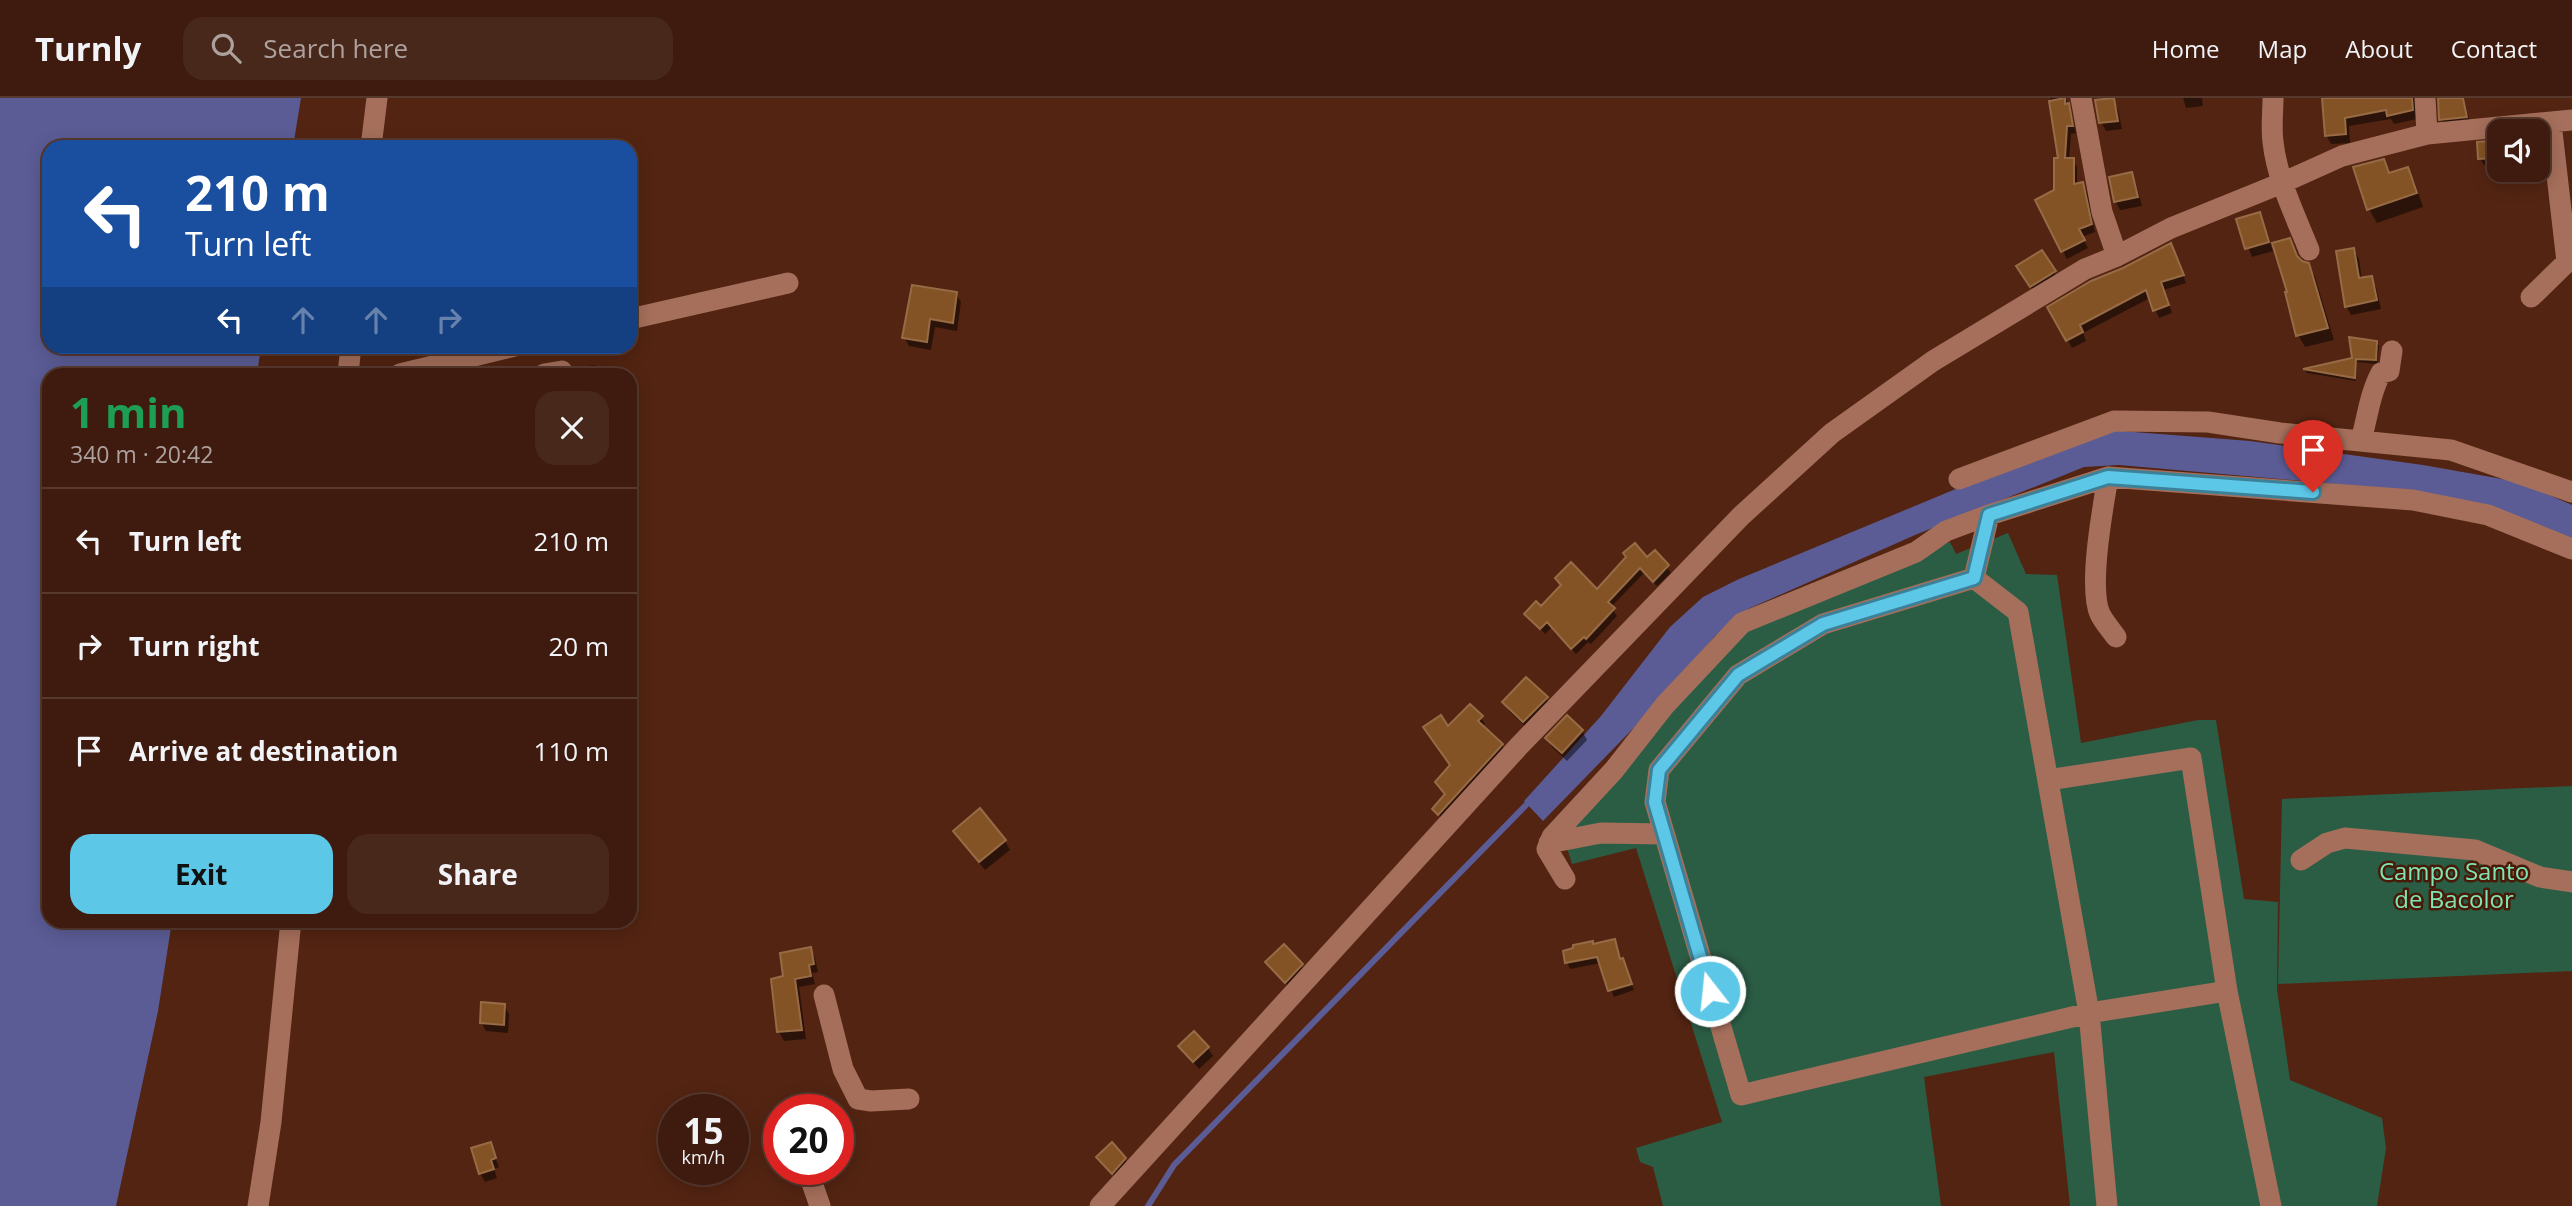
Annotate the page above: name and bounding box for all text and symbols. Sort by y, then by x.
search box [183,17,673,80]
text: Turnly [35,26,141,71]
icon: search [207,29,245,67]
text: Search here [263,30,408,66]
text: Home [2152,32,2220,65]
text: Map [2258,32,2307,65]
text: About [2345,32,2413,65]
text: Contact [2451,32,2537,65]
map controls [2487,119,2550,182]
button: sound [2487,119,2550,182]
text: 210 m [185,159,330,225]
icon: left [70,168,161,259]
text: Turn left [185,222,311,265]
icon: left [211,301,249,339]
icon: ahead [284,301,322,339]
icon: ahead [357,301,395,339]
icon: right [430,301,468,339]
text: 1 min [70,383,187,440]
button: close [535,391,609,465]
pin [2283,420,2343,492]
icon: arrive [2294,431,2332,469]
text: 340 m · 20:42 [70,438,213,470]
icon: left [70,522,108,560]
text: Turn left [129,523,241,559]
text: 210 m [534,523,609,559]
icon: right [70,627,108,665]
text: Turn right [129,628,260,664]
text: 20 m [548,628,609,664]
icon: arrive [70,732,108,770]
text: Arrive at destination [129,733,398,769]
text: 110 m [534,733,609,769]
button: Exit [70,834,333,914]
button: Share [347,834,609,914]
park label: Campo Santo de Bacolor [2379,854,2529,915]
position arrow [1673,954,1747,1028]
speed limit sign: 20 [763,1094,854,1185]
text: 15 [683,1107,724,1154]
text: km/h [682,1145,725,1169]

